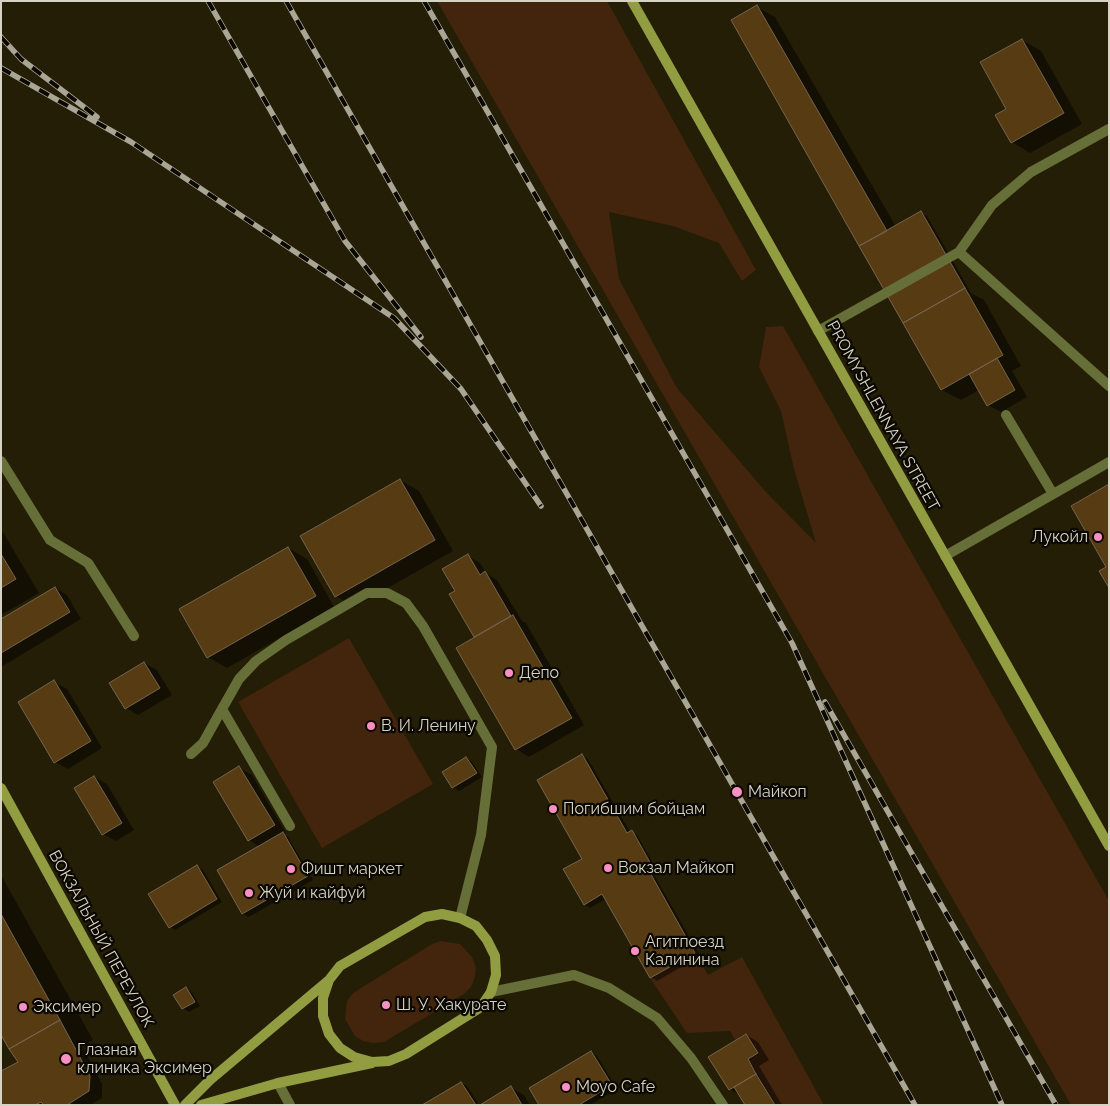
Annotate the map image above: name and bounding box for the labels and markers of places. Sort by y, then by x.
place label: Лукойл [1032,527,1088,547]
marker: Лукойл [1092,531,1104,543]
place label: Депо [519,663,559,683]
marker: Депо [503,667,515,679]
place label: В. И. Ленину [381,716,476,736]
marker: В. И. Ленину [365,720,377,732]
place label: Майкоп [748,782,807,802]
marker: Майкоп [730,785,744,799]
place label: Погибшим бойцам [563,799,705,819]
marker: Погибшим бойцам [547,803,559,815]
place label: Вокзал Майкоп [618,858,734,878]
place label: Фишт маркет [301,859,403,879]
marker: Вокзал Майкоп [602,862,614,874]
marker: Фишт маркет [285,863,297,875]
place label: Жуй и кайфуй [259,883,366,903]
marker: Жуй и кайфуй [243,887,255,899]
place label: Агитпоезд Калинина [645,932,724,970]
marker: Агитпоезд Калинина [629,945,641,957]
place label: Ш. У. Хакурате [396,995,506,1015]
place label: Эксимер [33,997,101,1017]
marker: Ш. У. Хакурате [380,999,392,1011]
marker: Эксимер [17,1001,29,1013]
place label: Глазная клиника Эксимер [77,1040,212,1078]
marker: Глазная клиника Эксимер [59,1052,73,1066]
place label: Moyo Cafe [576,1077,655,1097]
marker: Moyo Cafe [560,1081,572,1093]

